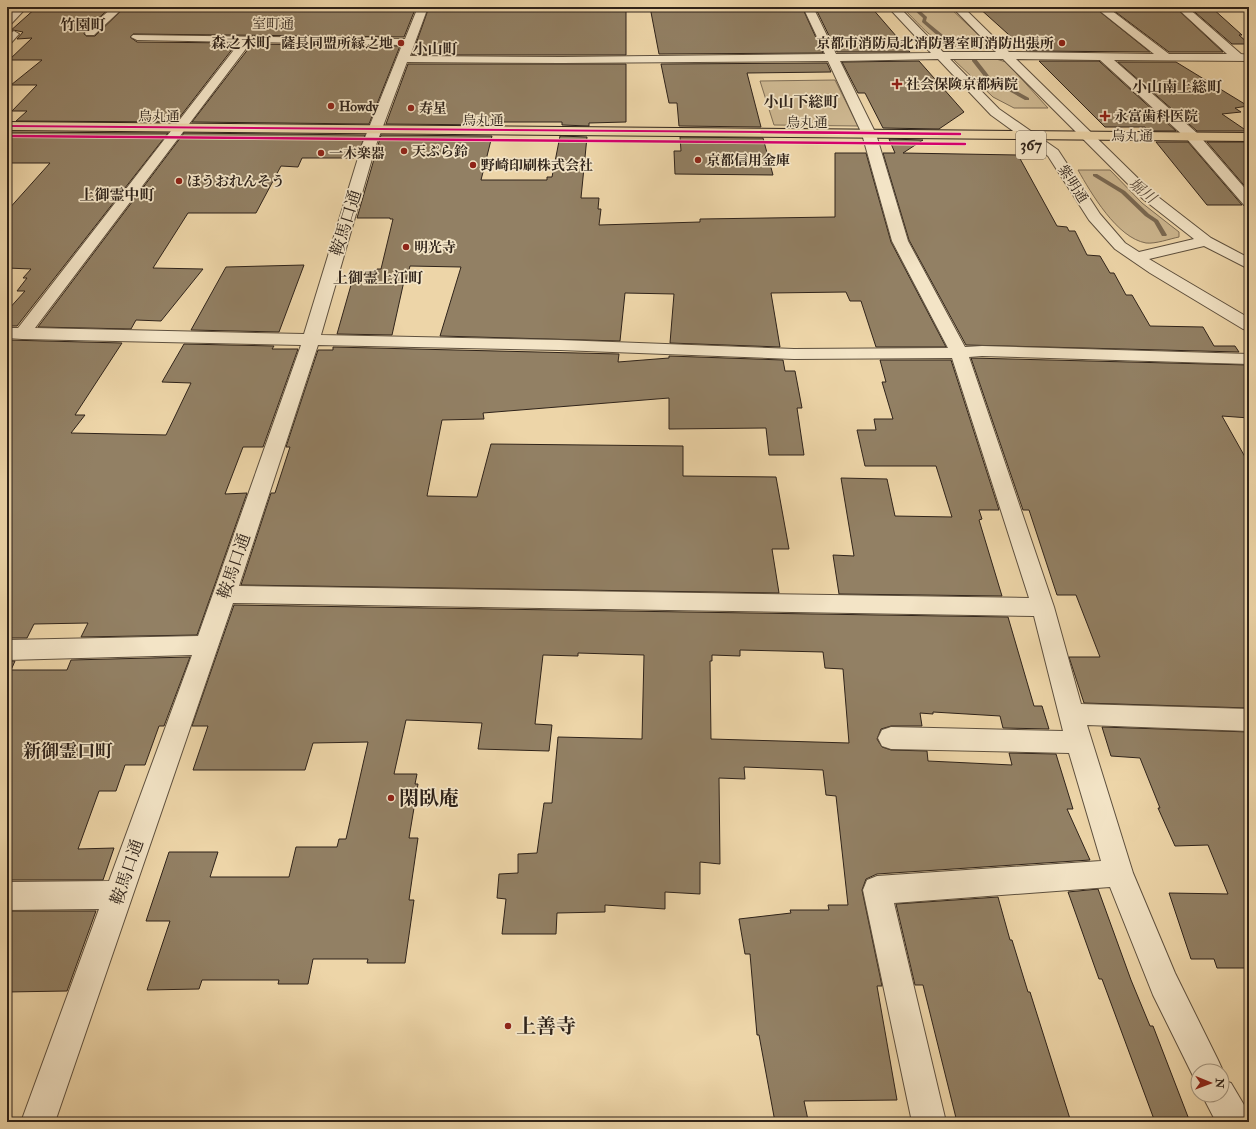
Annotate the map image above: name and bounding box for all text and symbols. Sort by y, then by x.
street label: 室町通 [252,15,294,33]
district label: 竹園町 [60,16,106,35]
district label: 森之木町 [211,34,271,53]
place label: 薩長同盟所縁之地 [281,35,393,52]
place label: 京都市消防局北消防署室町消防出張所 [816,35,1054,52]
marker: 薩長同盟所縁之地 [396,38,406,48]
marker: 京都市消防局北消防署室町消防出張所 [1057,38,1067,48]
district label: 小山町 [412,40,458,59]
place label: 社会保険京都病院 [906,76,1018,93]
marker: 社会保険京都病院 [891,78,903,90]
district label: 小山南上総町 [1132,78,1222,97]
district label: 小山下総町 [763,93,839,112]
place label: Howdy [339,98,379,116]
place label: 寿星 [419,100,447,117]
marker: Howdy [326,101,336,111]
marker: 寿星 [406,103,416,113]
street label: 烏丸通 [138,108,180,125]
place label: 永富歯科医院 [1114,108,1198,125]
marker: 永富歯科医院 [1099,110,1111,122]
street label: 烏丸通 [462,112,504,129]
street label: 烏丸通 [786,114,828,131]
street label: 烏丸通 [1111,127,1153,145]
road number: 367 [1016,131,1046,159]
place label: 天ぷら鈴 [412,143,468,160]
place label: 一木楽器 [329,145,385,162]
marker: 天ぷら鈴 [399,146,409,156]
marker: 一木楽器 [316,148,326,158]
place label: 京都信用金庫 [706,152,790,169]
marker: 京都信用金庫 [693,155,703,165]
place label: 野崎印刷株式会社 [481,157,593,174]
marker: 野崎印刷株式会社 [468,160,478,170]
street label: 紫明通 [1054,162,1092,206]
place label: ほうおれんそう [187,173,285,190]
water label: 堀川 [1124,174,1161,209]
marker: ほうおれんそう [174,176,184,186]
district label: 上御霊中町 [79,186,155,205]
street label: 鞍馬口通 [326,187,366,259]
place label: 明光寺 [414,239,456,256]
marker: 明光寺 [401,242,411,252]
district label: 上御霊上江町 [333,269,423,288]
street label: 鞍馬口通 [213,530,255,602]
district label: 新御霊口町 [23,740,113,763]
place label: 閑臥庵 [399,786,459,811]
marker: 閑臥庵 [386,793,396,803]
street label: 鞍馬口通 [106,836,148,908]
place label: 上善寺 [516,1014,576,1039]
marker: 上善寺 [503,1021,513,1031]
north arrow [1190,1063,1230,1103]
text: N [1213,1077,1226,1089]

